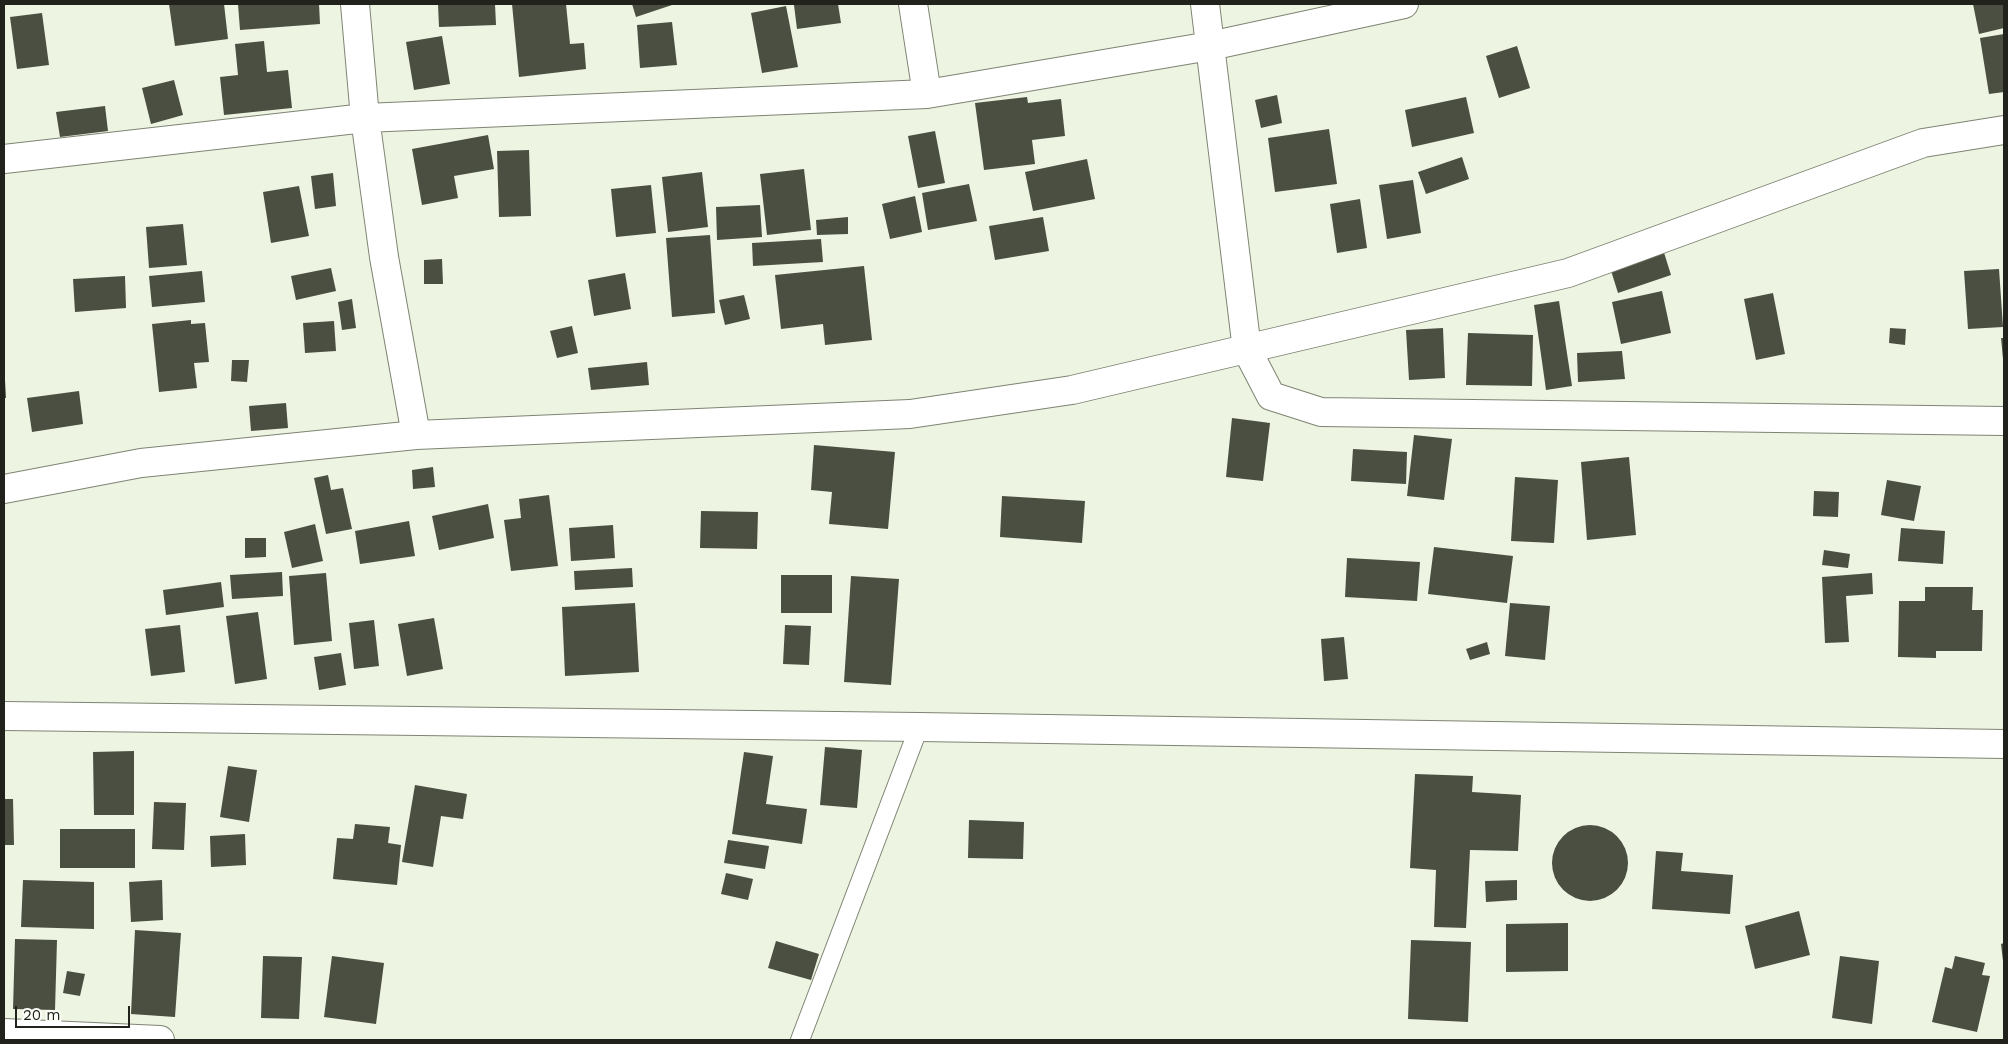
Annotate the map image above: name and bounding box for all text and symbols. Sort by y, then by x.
scale bar [18,996,132,1028]
text: 20 m [23,1006,61,1024]

